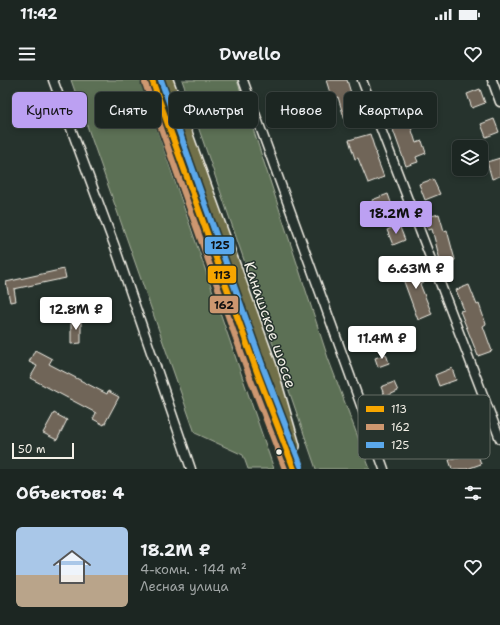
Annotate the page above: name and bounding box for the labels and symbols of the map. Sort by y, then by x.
pin: 18.2M ₽ [359,201,433,235]
line badge: 125 [204,236,235,255]
text: 125 [210,238,230,253]
pin: 6.63M ₽ [379,256,453,290]
street label: Канашское шоссе [239,259,301,391]
line badge: 113 [207,265,237,284]
text: 113 [213,268,231,283]
line badge: 162 [209,295,239,314]
pin: 12.8M ₽ [39,297,113,331]
text: 162 [214,298,234,313]
pin: 11.4M ₽ [345,326,419,360]
legend [358,395,490,459]
text: 113 [391,402,407,417]
text: 162 [391,420,410,435]
text: 125 [391,438,410,453]
scale bar [12,441,74,460]
unlabelled marker [274,447,284,457]

